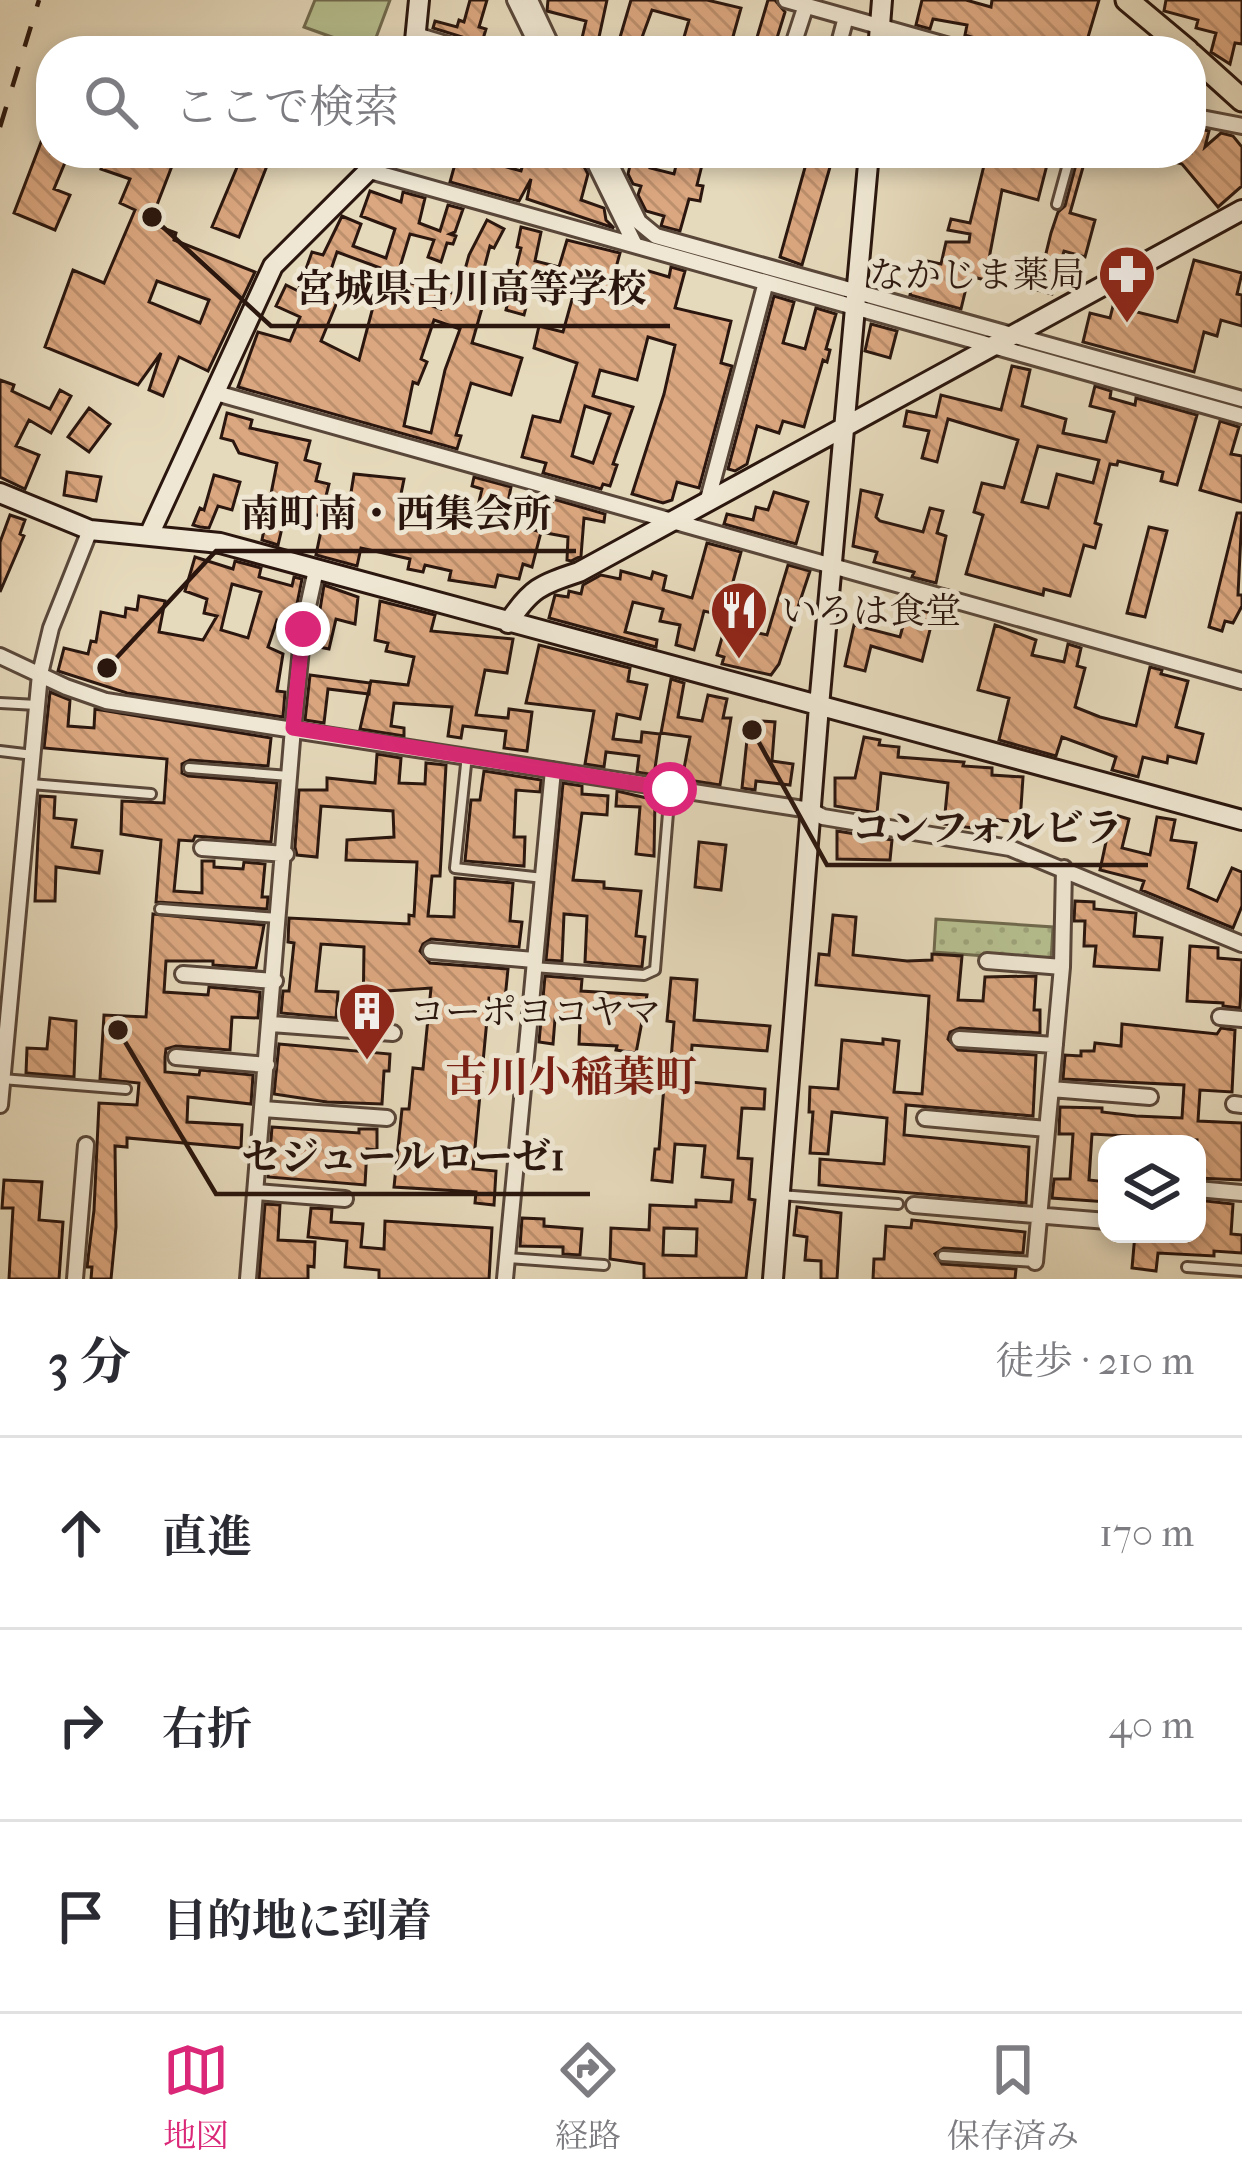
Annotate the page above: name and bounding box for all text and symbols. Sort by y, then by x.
search box [36,36,1206,168]
icon: search [78,69,144,135]
text: ここで検索 [174,81,399,134]
pharmacy icon: なかじま薬局 [1096,243,1158,325]
callout: 宮城県古川高等学校 [271,251,670,326]
place label: なかじま薬局 [869,254,1085,296]
text: 宮城県古川高等学校 [295,266,647,312]
callout: 南町南・西集会所 [216,476,576,551]
text: 南町南・西集会所 [240,491,552,537]
restaurant icon: いろは食堂 [708,579,770,661]
place label: いろは食堂 [781,590,961,632]
route end [276,602,330,656]
route start [643,762,697,816]
callout: コンフォルビラ [827,790,1148,865]
text: コンフォルビラ [851,805,1123,851]
building icon: コーポヨコヤマ [336,980,398,1062]
place label: コーポヨコヤマ [409,991,661,1033]
district label: 古川小稲葉町 [445,1053,697,1102]
callout: セジュールローゼ1 [216,1119,590,1194]
text: セジュールローゼ1 [241,1134,565,1180]
map controls [1098,1135,1206,1243]
button: layers [1098,1135,1206,1243]
text: 3 分 [48,1332,131,1392]
text: 徒歩 · 210 m [995,1338,1194,1384]
icon: ahead [48,1500,114,1566]
text: 170 m [1099,1510,1194,1556]
text: 直進 [162,1511,252,1564]
icon: right [48,1692,114,1758]
text: 40 m [1109,1702,1194,1748]
text: 右折 [162,1703,252,1756]
icon: arrive [48,1884,114,1950]
text: 目的地に到着 [162,1895,432,1948]
tab: 地図 [163,2037,229,2156]
tab: 経路 [555,2037,621,2156]
tab: 保存済み [947,2037,1079,2156]

